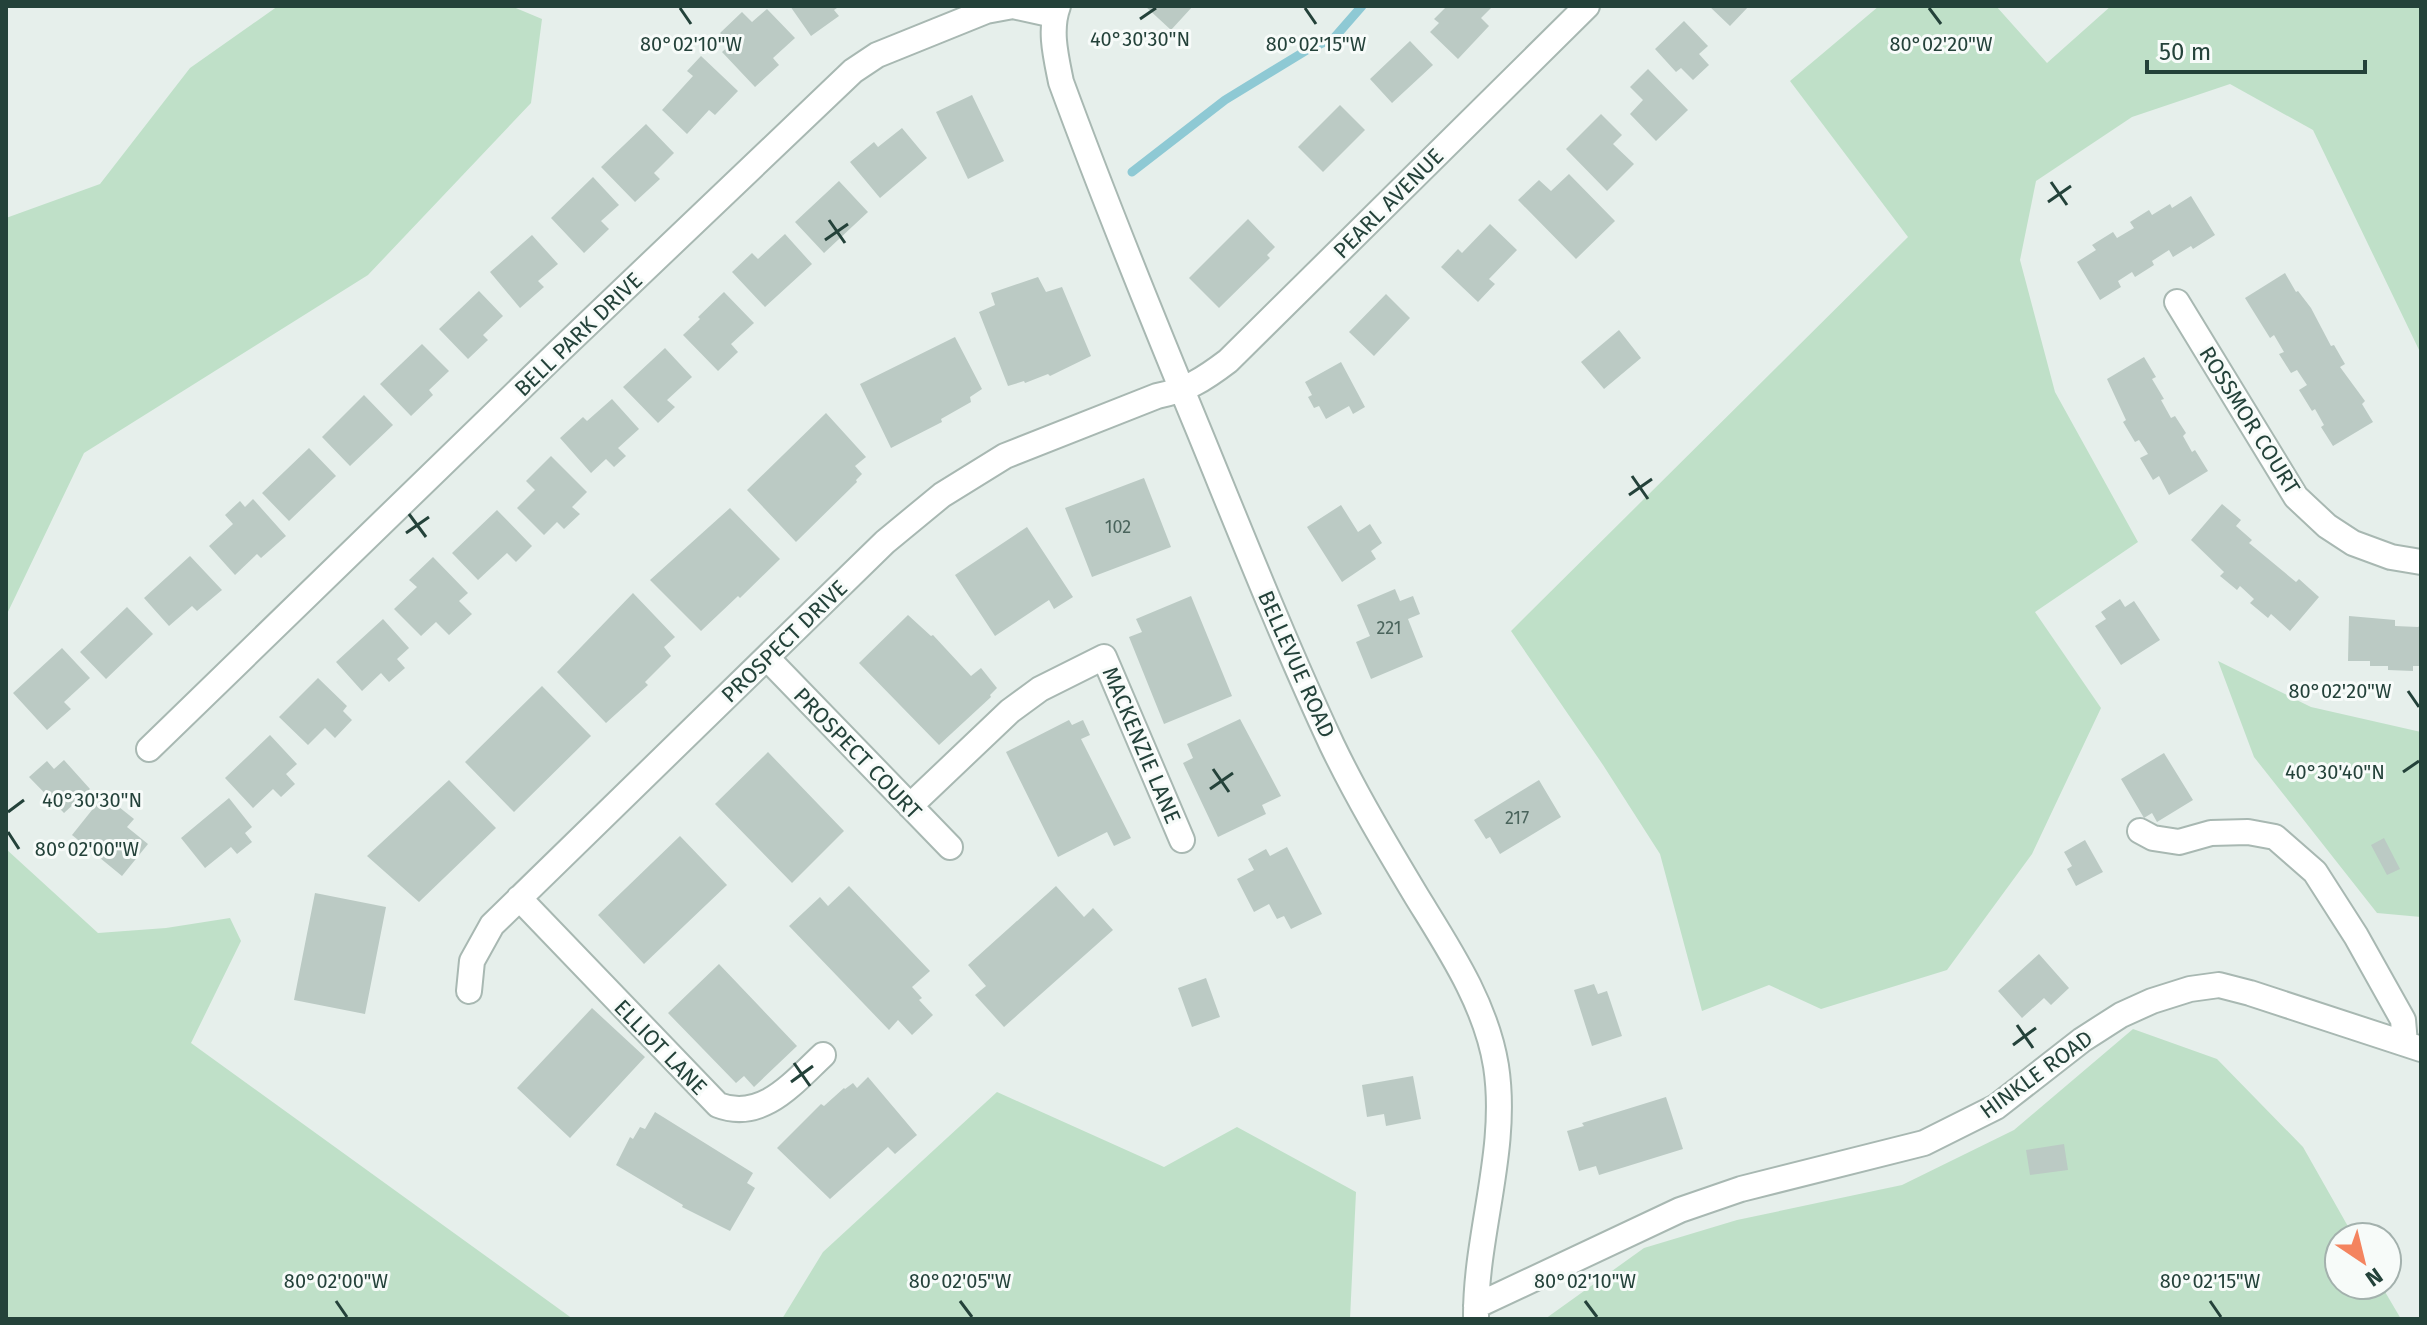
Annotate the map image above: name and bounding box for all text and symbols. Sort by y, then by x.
scale bar [2147,24,2365,74]
text: 40°30'30"N [1090,27,1190,51]
text: 80°02'10"W [640,32,742,56]
text: 80°02'15"W [1266,32,1367,56]
text: 80°02'20"W [1889,32,1993,56]
text: 50 m [2159,38,2211,66]
street label: PEARL AVENUE [1328,143,1449,264]
street label: BELL PARK DRIVE [509,267,648,402]
street label: ROSSMOR COURT [2193,341,2306,500]
house number: 102 [1105,516,1131,538]
street label: PROSPECT DRIVE [716,574,853,708]
street label: BELLEVUE ROAD [1252,586,1341,742]
house number: 221 [1376,617,1402,639]
street label: MACKENZIE LANE [1096,663,1187,828]
text: 80°02'20"W [2288,679,2392,703]
street label: PROSPECT COURT [788,682,928,825]
text: 40°30'40"N [2285,760,2385,784]
text: 40°30'30"N [42,788,142,812]
house number: 217 [1505,807,1529,829]
text: 80°02'00"W [35,837,140,861]
street label: ELLIOT LANE [608,994,713,1101]
street label: HINKLE ROAD [1975,1024,2098,1124]
north arrow [2323,1221,2403,1301]
text: N [2360,1262,2388,1292]
text: 80°02'00"W [284,1269,389,1293]
text: 80°02'05"W [909,1269,1012,1293]
text: 80°02'10"W [1534,1269,1636,1293]
text: 80°02'15"W [2160,1269,2261,1293]

